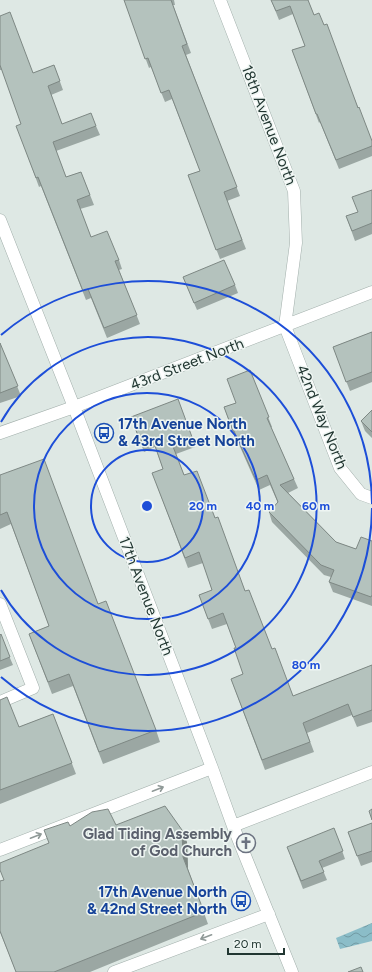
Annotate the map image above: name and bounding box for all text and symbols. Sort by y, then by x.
street label: 18th Avenue North [238,62,300,188]
street label: 43rd Street North [128,334,246,394]
street label: 42nd Way North [293,362,351,472]
place label: 17th Avenue North & 43rd Street North [118,415,255,450]
bus stop icon: 17th Avenue North & 43rd Street North [93,422,115,444]
centre of rings [140,499,154,513]
text: 20 m [189,499,217,513]
text: 40 m [246,499,274,513]
text: 60 m [302,499,330,513]
street label: 17th Avenue North [115,534,177,658]
text: 80 m [292,658,320,672]
one-way arrow [151,785,163,793]
place label: Glad Tiding Assembly of God Church [83,825,232,860]
one-way arrow [30,832,42,840]
church icon: Glad Tiding Assembly of God Church [235,832,257,854]
place label: 17th Avenue North & 42nd Street North [87,883,227,918]
bus stop icon: 17th Avenue North & 42nd Street North [230,890,252,912]
scale bar [228,930,284,956]
one-way arrow [201,934,213,942]
text: 20 m [234,937,262,951]

